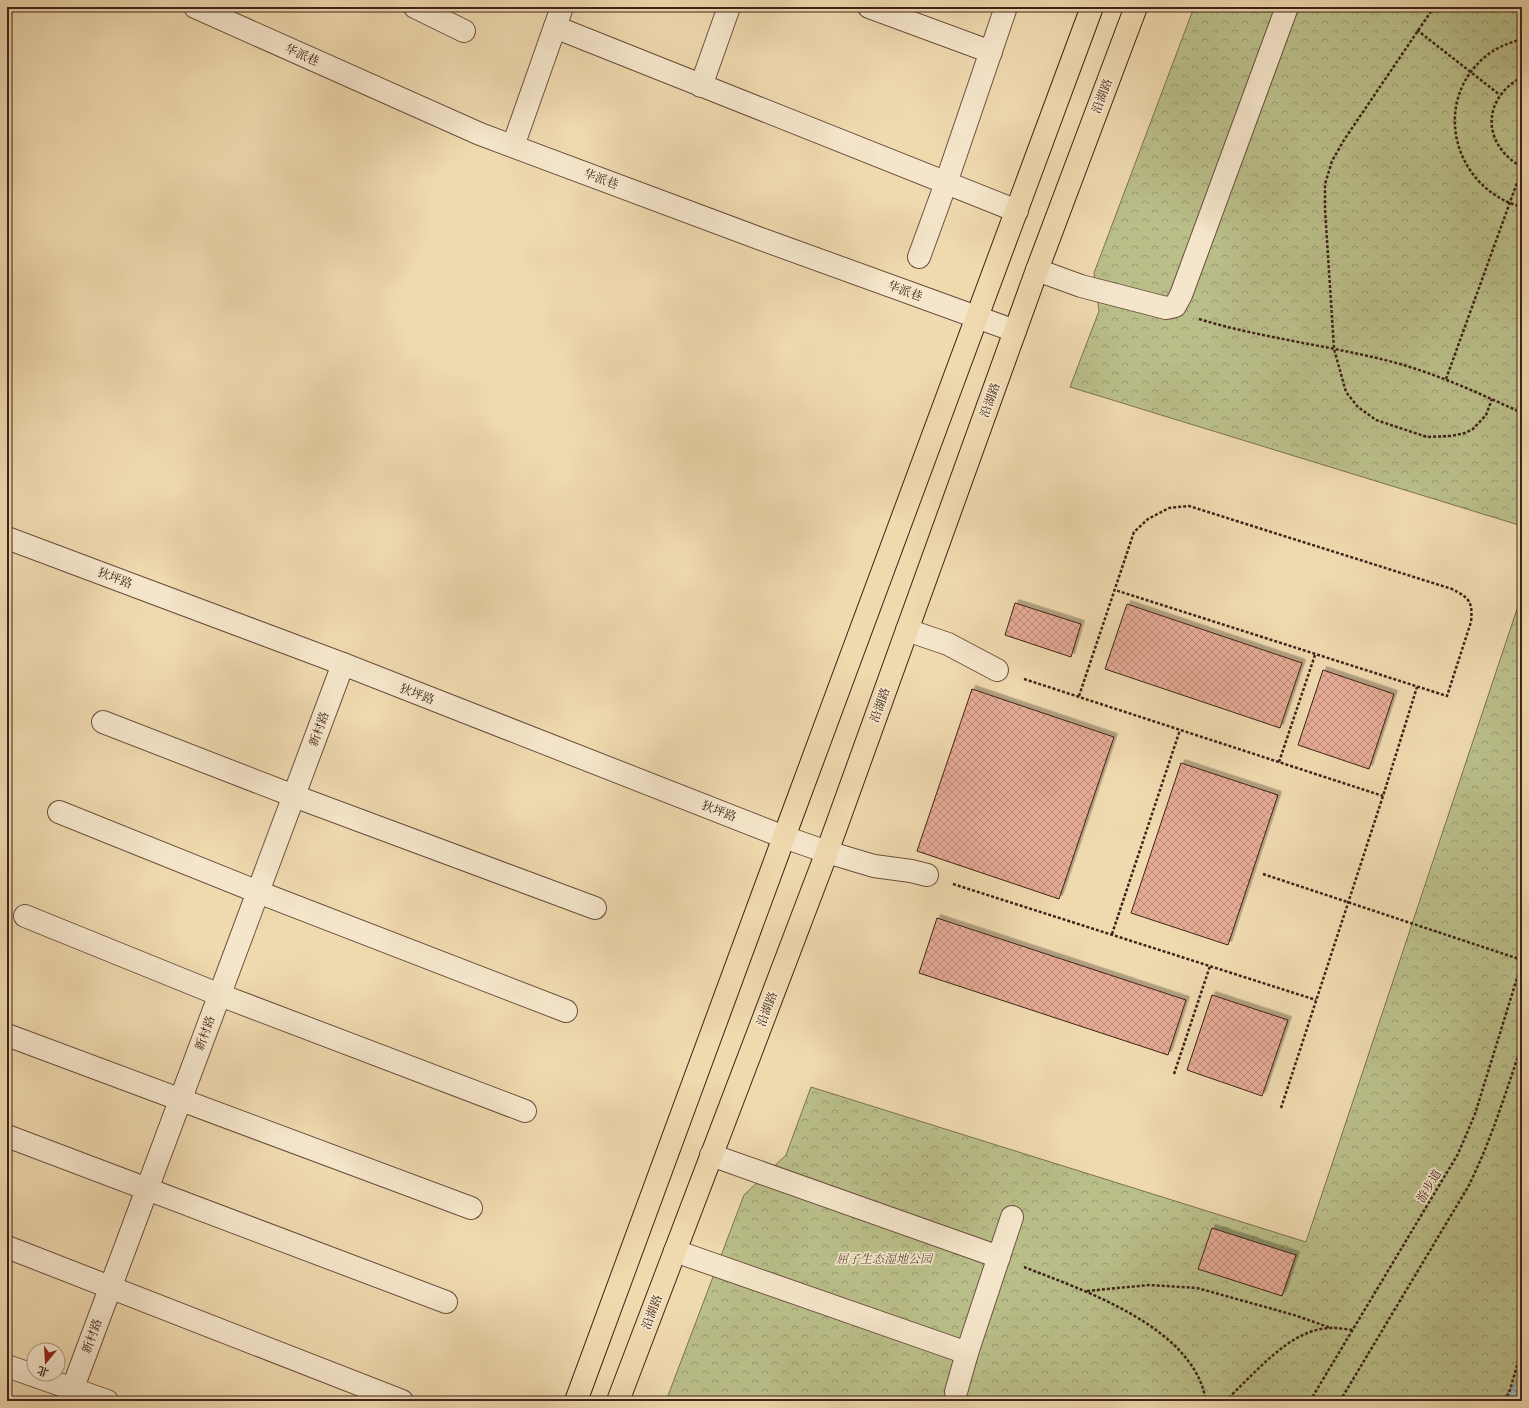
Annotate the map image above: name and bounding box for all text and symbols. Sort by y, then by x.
street label: 华派巷 [282,41,321,70]
street label: 沿湖路 [1089,77,1116,116]
street label: 华派巷 [581,166,620,193]
street label: 华派巷 [885,278,924,305]
street label: 沿湖路 [977,381,1004,420]
street label: 狄坪路 [95,565,134,592]
street label: 狄坪路 [397,681,436,708]
street label: 沿湖路 [867,686,894,725]
street label: 新村路 [306,710,333,749]
street label: 狄坪路 [699,798,738,825]
street label: 沿湖路 [754,990,781,1029]
street label: 新村路 [192,1014,219,1053]
street label: 游步道 [1414,1167,1445,1206]
park label: 屈子生态湿地公园 [836,1252,934,1267]
street label: 沿湖路 [639,1293,666,1332]
street label: 新村路 [79,1317,106,1356]
north arrow [26,1342,66,1382]
text: 北 [36,1362,51,1379]

